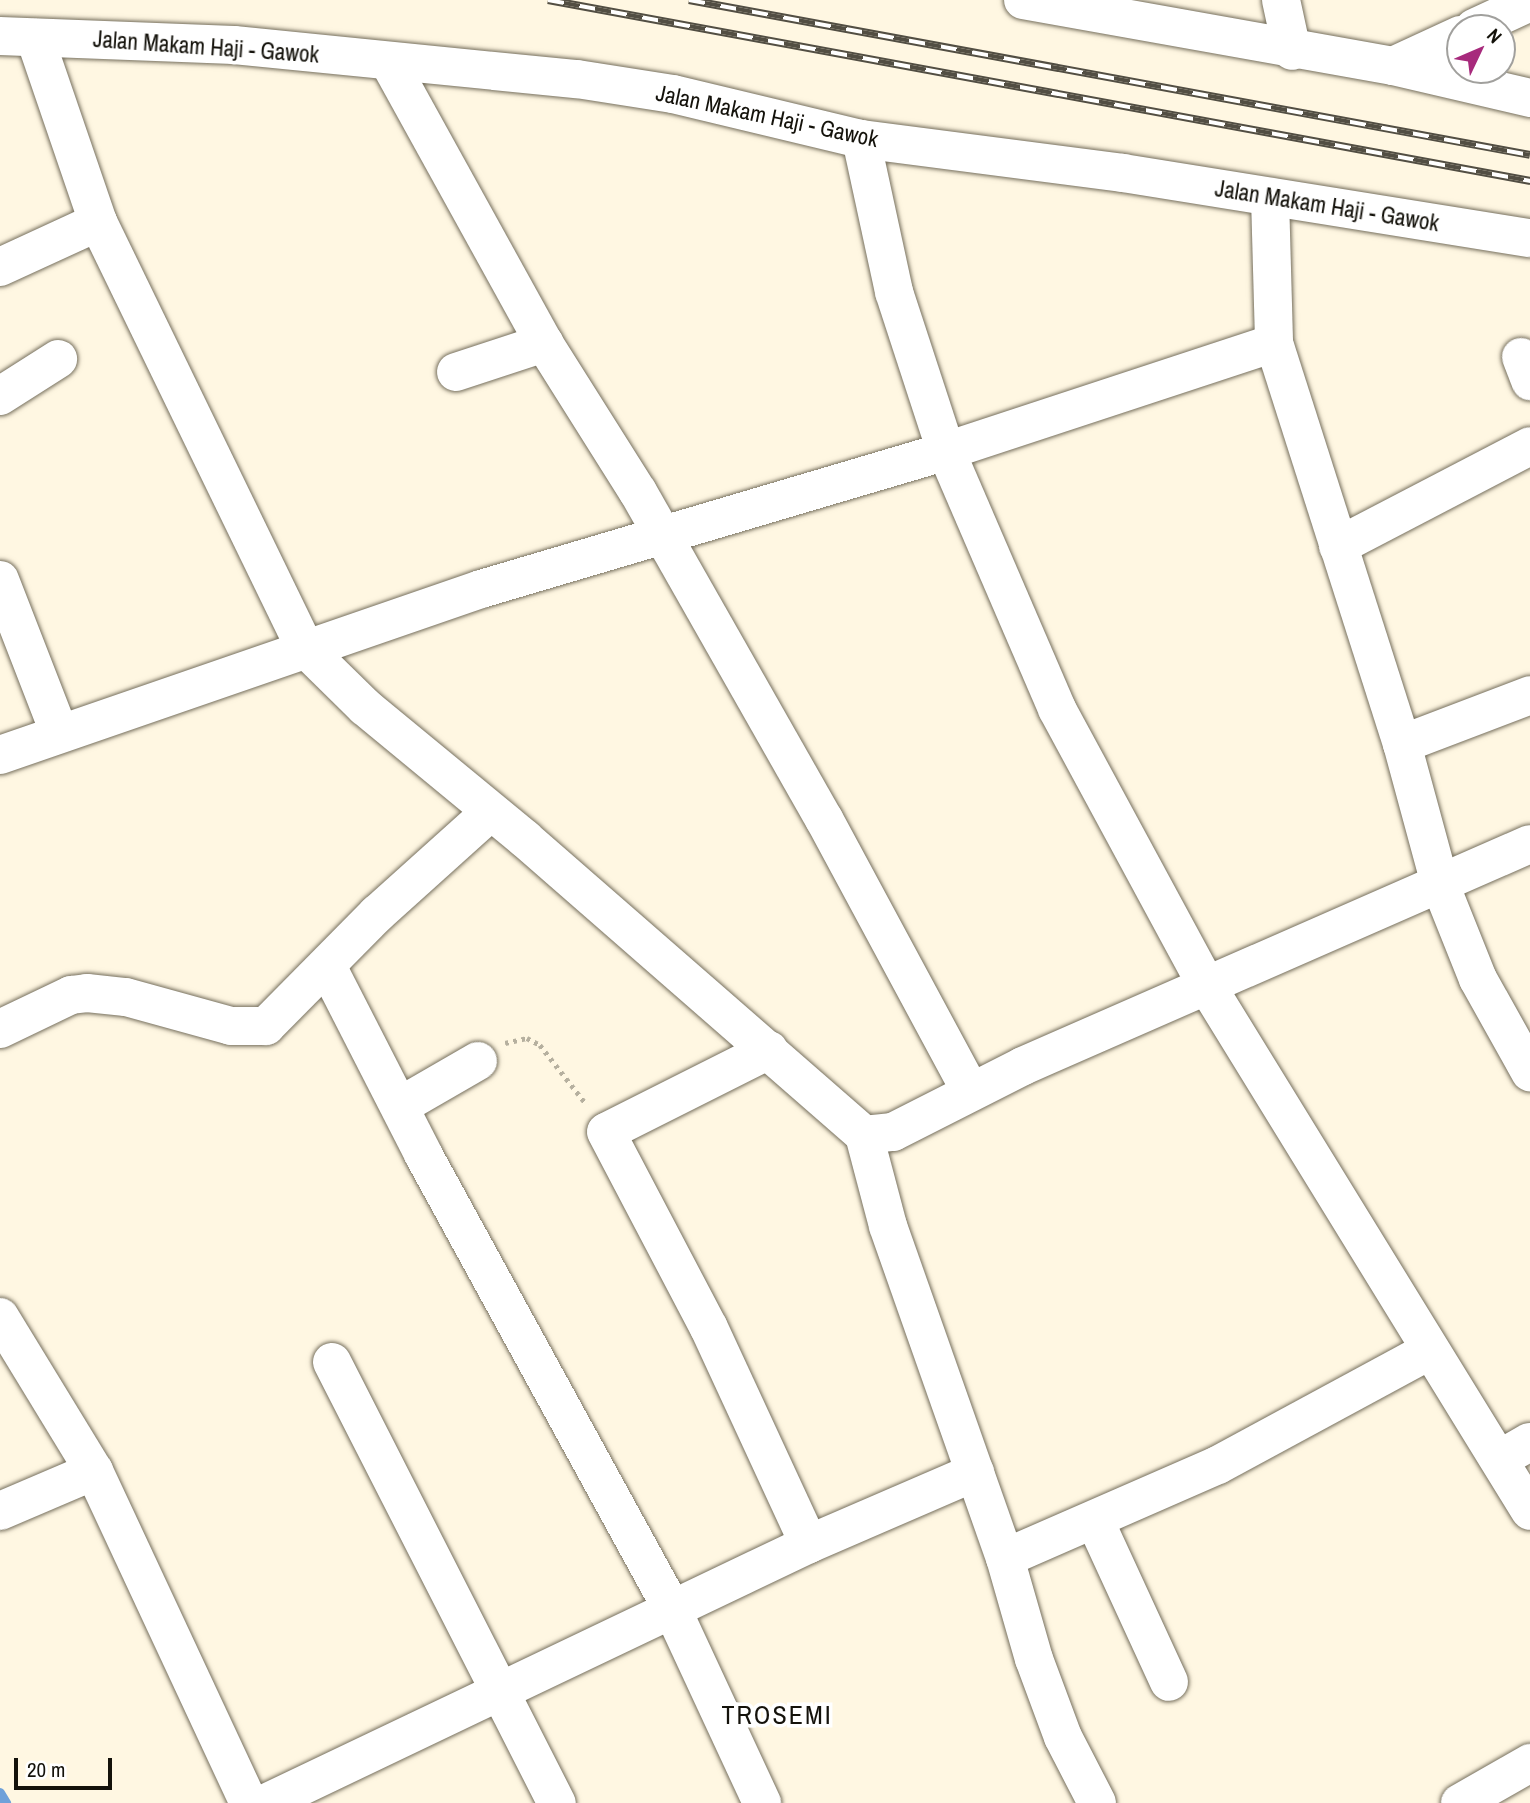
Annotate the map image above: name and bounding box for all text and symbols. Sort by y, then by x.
north arrow [1446,14,1516,84]
text: N [1481,23,1508,49]
street label: Jalan Makam Haji - Gawok [92,25,320,69]
street label: Jalan Makam Haji - Gawok [653,79,881,153]
street label: Jalan Makam Haji - Gawok [1213,175,1441,237]
district label: TROSEMI [722,1699,832,1731]
scale bar [18,1744,116,1788]
text: 20 m [27,1755,65,1784]

